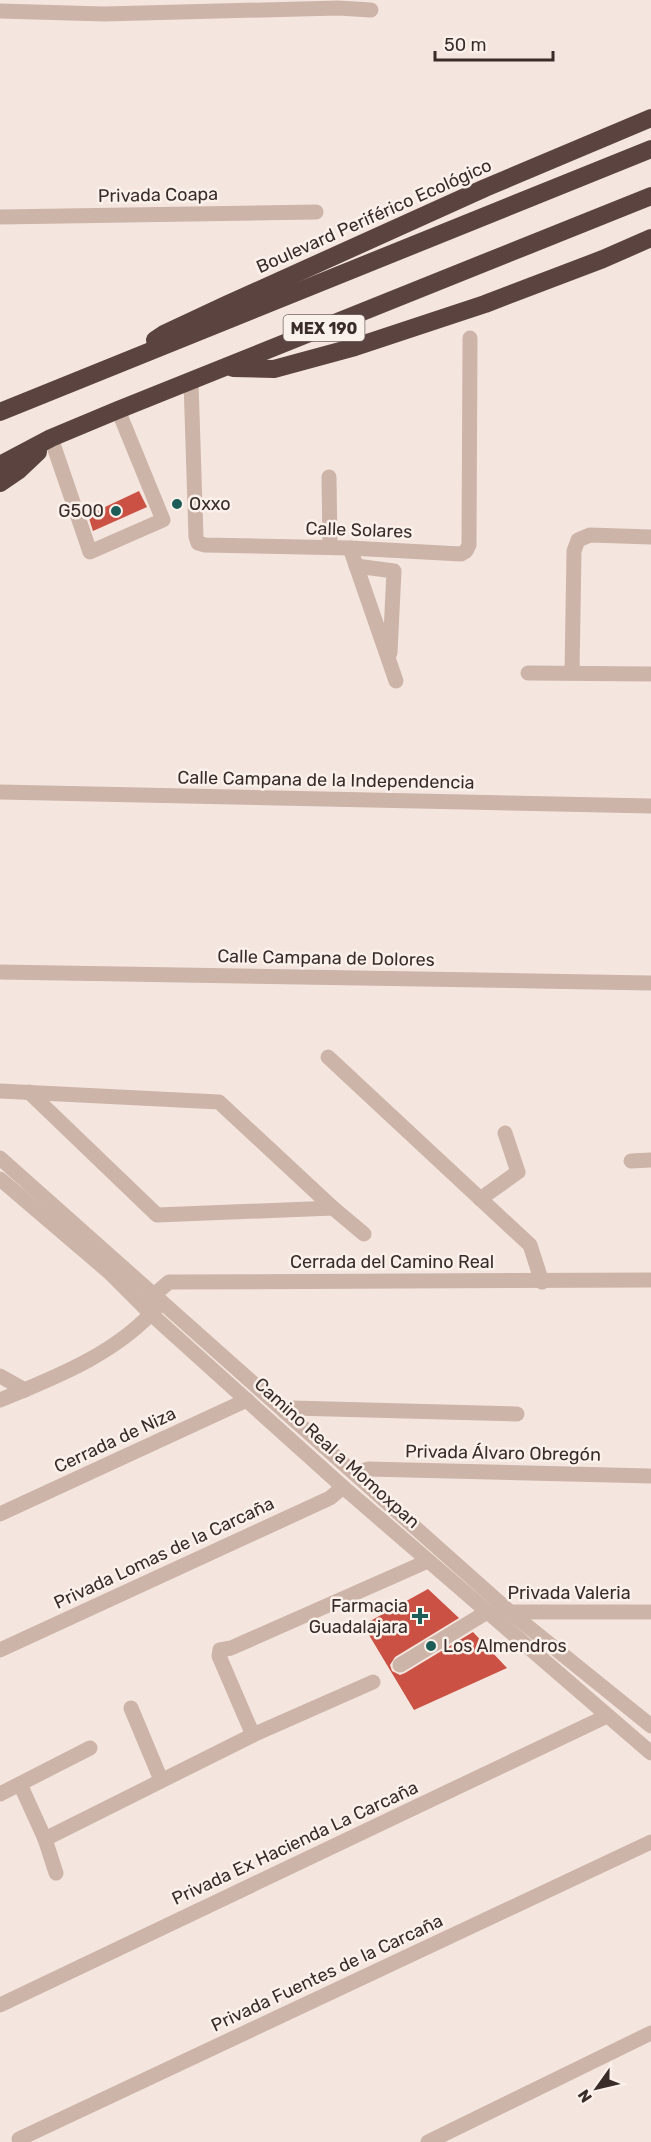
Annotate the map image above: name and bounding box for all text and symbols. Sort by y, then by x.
scale bar [435,24,554,62]
text: 50 m [444,34,487,56]
street label: Boulevard Periférico Ecológico [253,154,495,278]
street label: Privada Coapa [98,183,218,207]
road number: MEX 190 [284,315,364,341]
place label: Oxxo [189,493,231,515]
marker: Oxxo [170,497,184,511]
place label: G500 [58,500,104,522]
marker: G500 [109,504,123,518]
street label: Calle Solares [305,517,413,543]
street label: Calle Campana de la Independencia [177,766,475,794]
street label: Calle Campana de Dolores [217,945,435,971]
street label: Cerrada del Camino Real [290,1251,494,1273]
street label: Camino Real a Momoxpan [250,1373,424,1533]
street label: Cerrada de Niza [51,1402,179,1478]
street label: Privada Álvaro Obregón [405,1440,601,1466]
street label: Privada Lomas de la Carcaña [50,1492,278,1614]
street label: Privada Valeria [507,1582,631,1604]
place label: Farmacia Guadalajara [309,1595,408,1638]
marker: Farmacia Guadalajara [413,1609,427,1623]
place label: Los Almendros [443,1635,567,1657]
marker: Los Almendros [424,1639,438,1653]
street label: Privada Ex Hacienda La Carcaña [168,1776,422,1910]
street label: Privada Fuentes de la Carcaña [208,1910,446,2036]
north arrow [567,2058,627,2118]
text: N [574,2086,596,2106]

